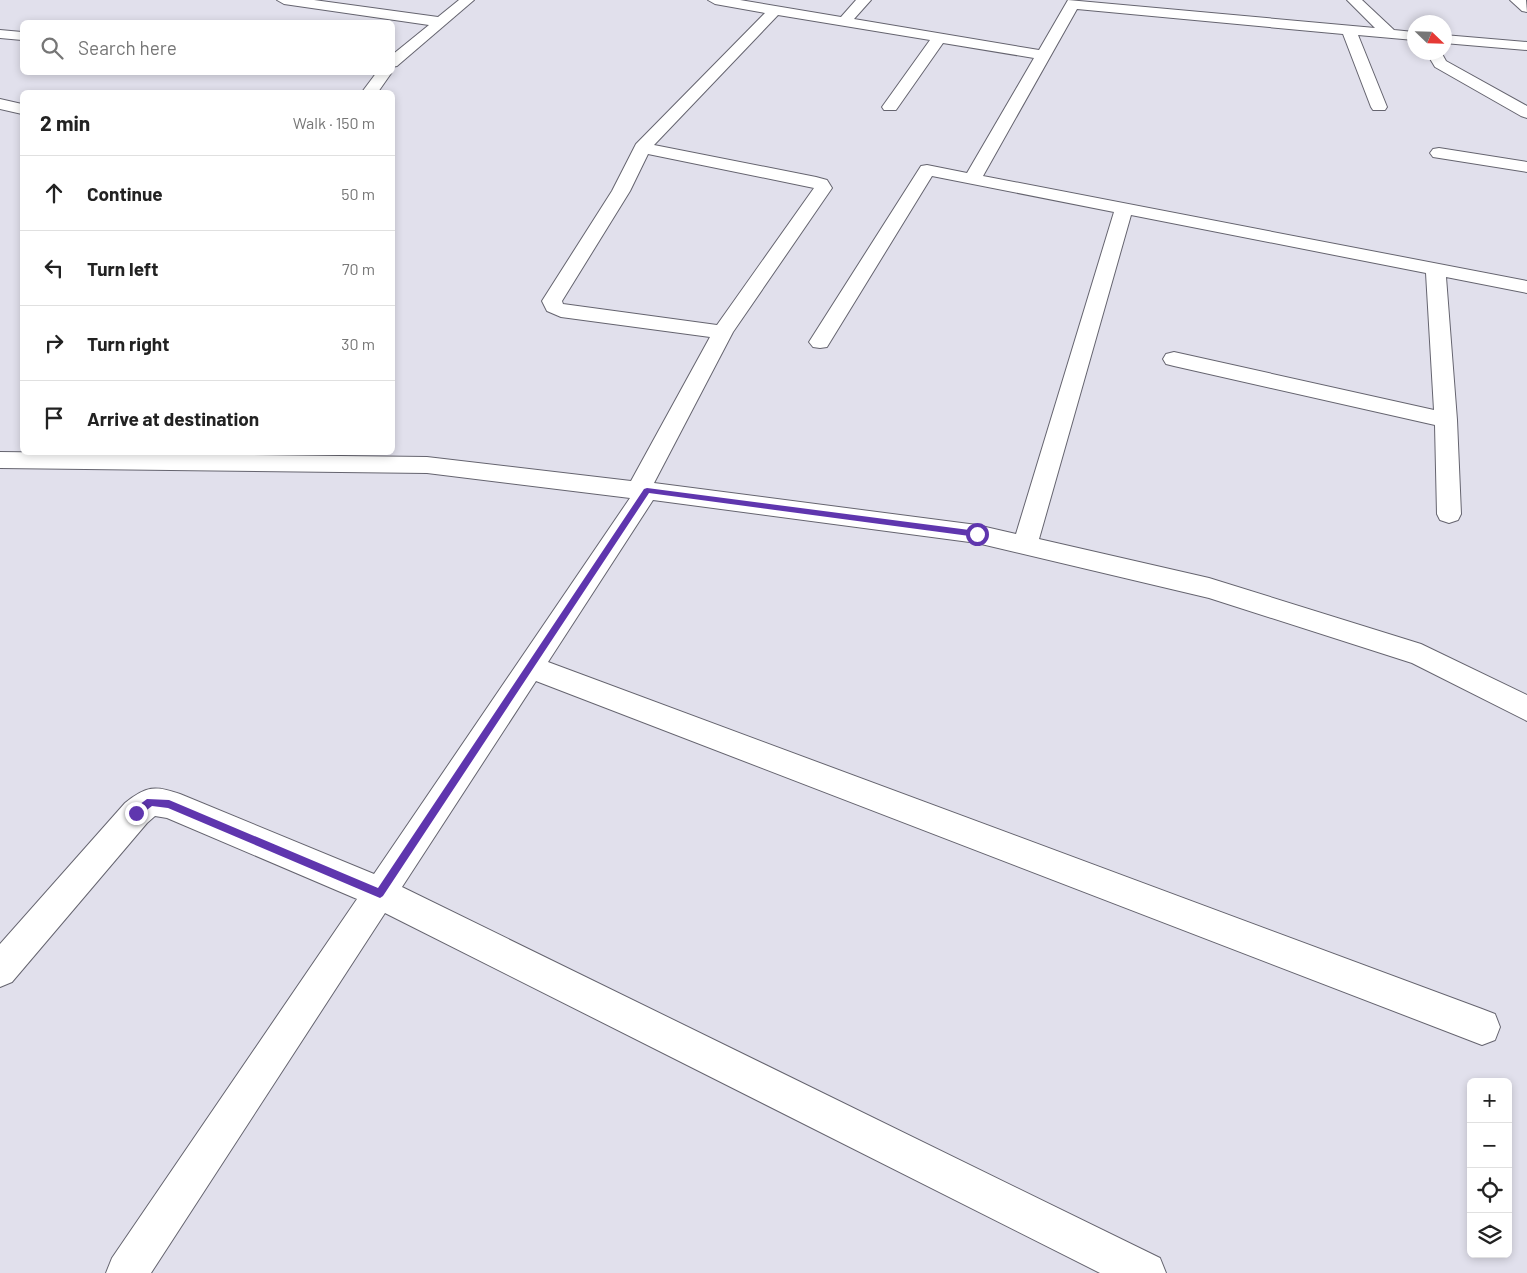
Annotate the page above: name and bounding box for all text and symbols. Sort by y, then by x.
north arrow [1407,15,1452,60]
search box [20,20,395,75]
icon: search [38,34,66,62]
text: Search here [78,36,177,59]
text: 2 min [40,110,90,135]
text: Walk · 150 m [293,113,375,132]
icon: ahead [40,179,68,207]
text: Continue [87,182,163,205]
text: 50 m [341,184,375,203]
icon: left [40,254,68,282]
text: Turn left [87,257,158,280]
text: 70 m [342,259,375,278]
icon: right [40,329,68,357]
text: Turn right [87,332,169,355]
text: 30 m [341,334,375,353]
icon: arrive [40,404,68,432]
text: Arrive at destination [87,407,259,430]
route start [966,523,989,546]
route end [125,802,148,825]
map controls [1467,1078,1512,1258]
button: + [1467,1078,1512,1123]
button: − [1467,1123,1512,1168]
button: locate [1467,1168,1512,1213]
button: layers [1467,1213,1512,1258]

